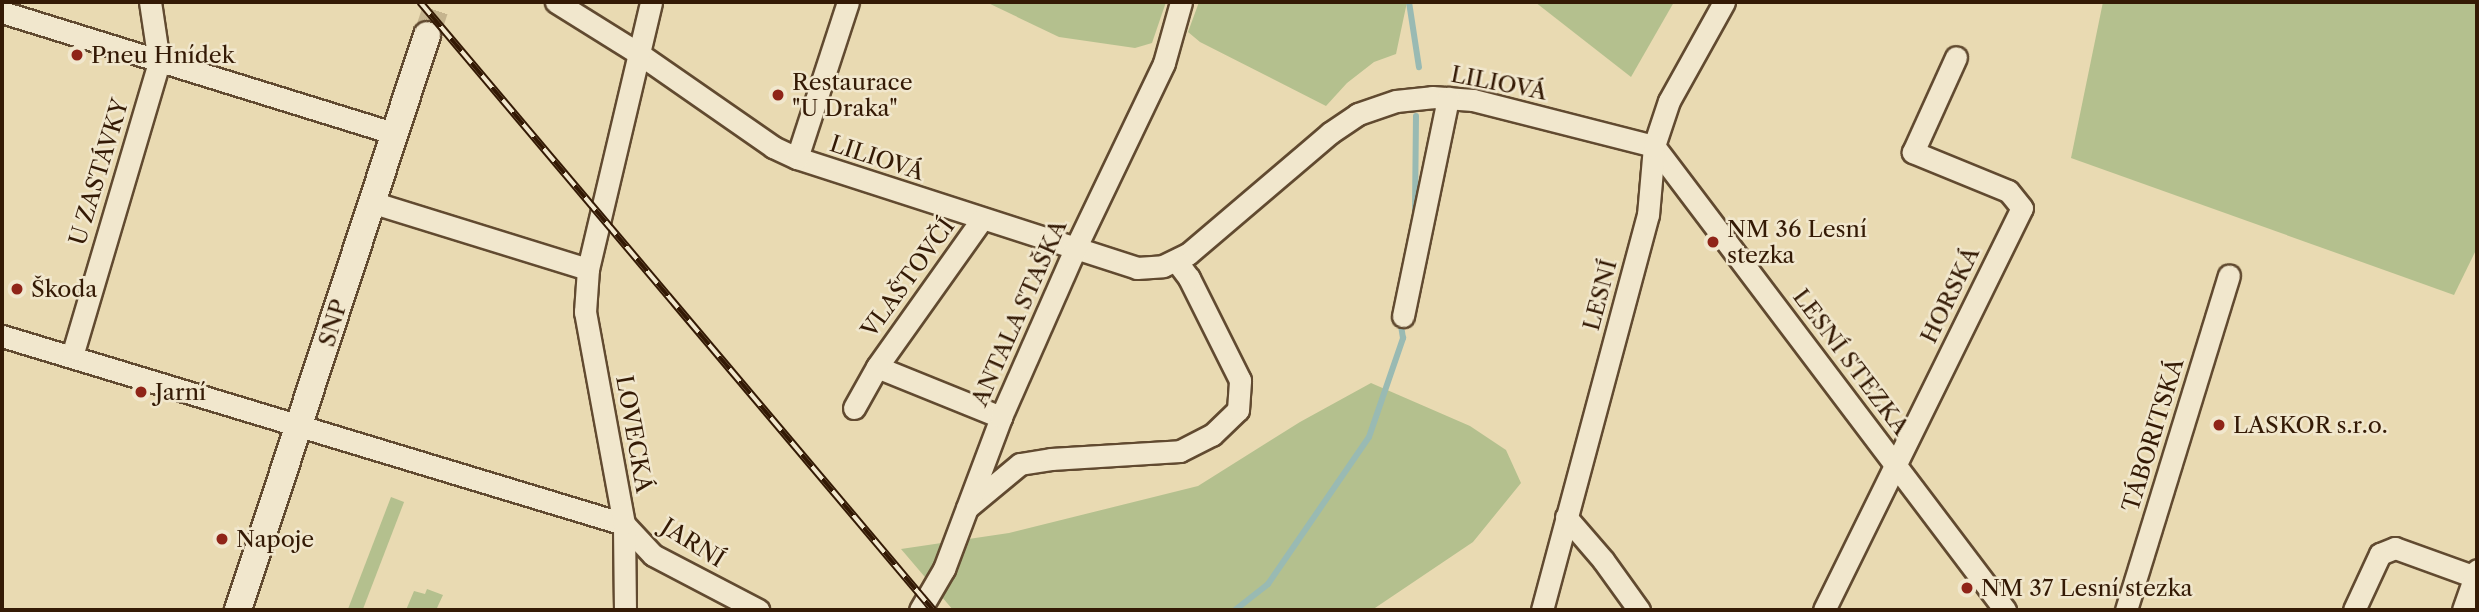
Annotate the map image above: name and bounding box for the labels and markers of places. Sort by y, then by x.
place label: Pneu Hnídek [91,41,235,69]
marker: Pneu Hnídek [69,47,85,63]
place label: Restaurace "U Draka" [792,68,913,122]
marker: Restaurace "U Draka" [770,87,786,103]
place label: NM 36 Lesní stezka [1727,215,1867,269]
marker: NM 36 Lesní stezka [1705,234,1721,250]
place label: Škoda [31,275,97,303]
marker: Škoda [9,281,25,297]
place label: Jarní [155,378,206,406]
marker: Jarní [133,384,149,400]
place label: LASKOR s.r.o. [2233,411,2389,439]
marker: LASKOR s.r.o. [2211,417,2227,433]
place label: Napoje [236,525,314,553]
marker: Napoje [214,531,230,547]
place label: NM 37 Lesní stezka [1981,574,2193,602]
marker: NM 37 Lesní stezka [1959,580,1975,596]

